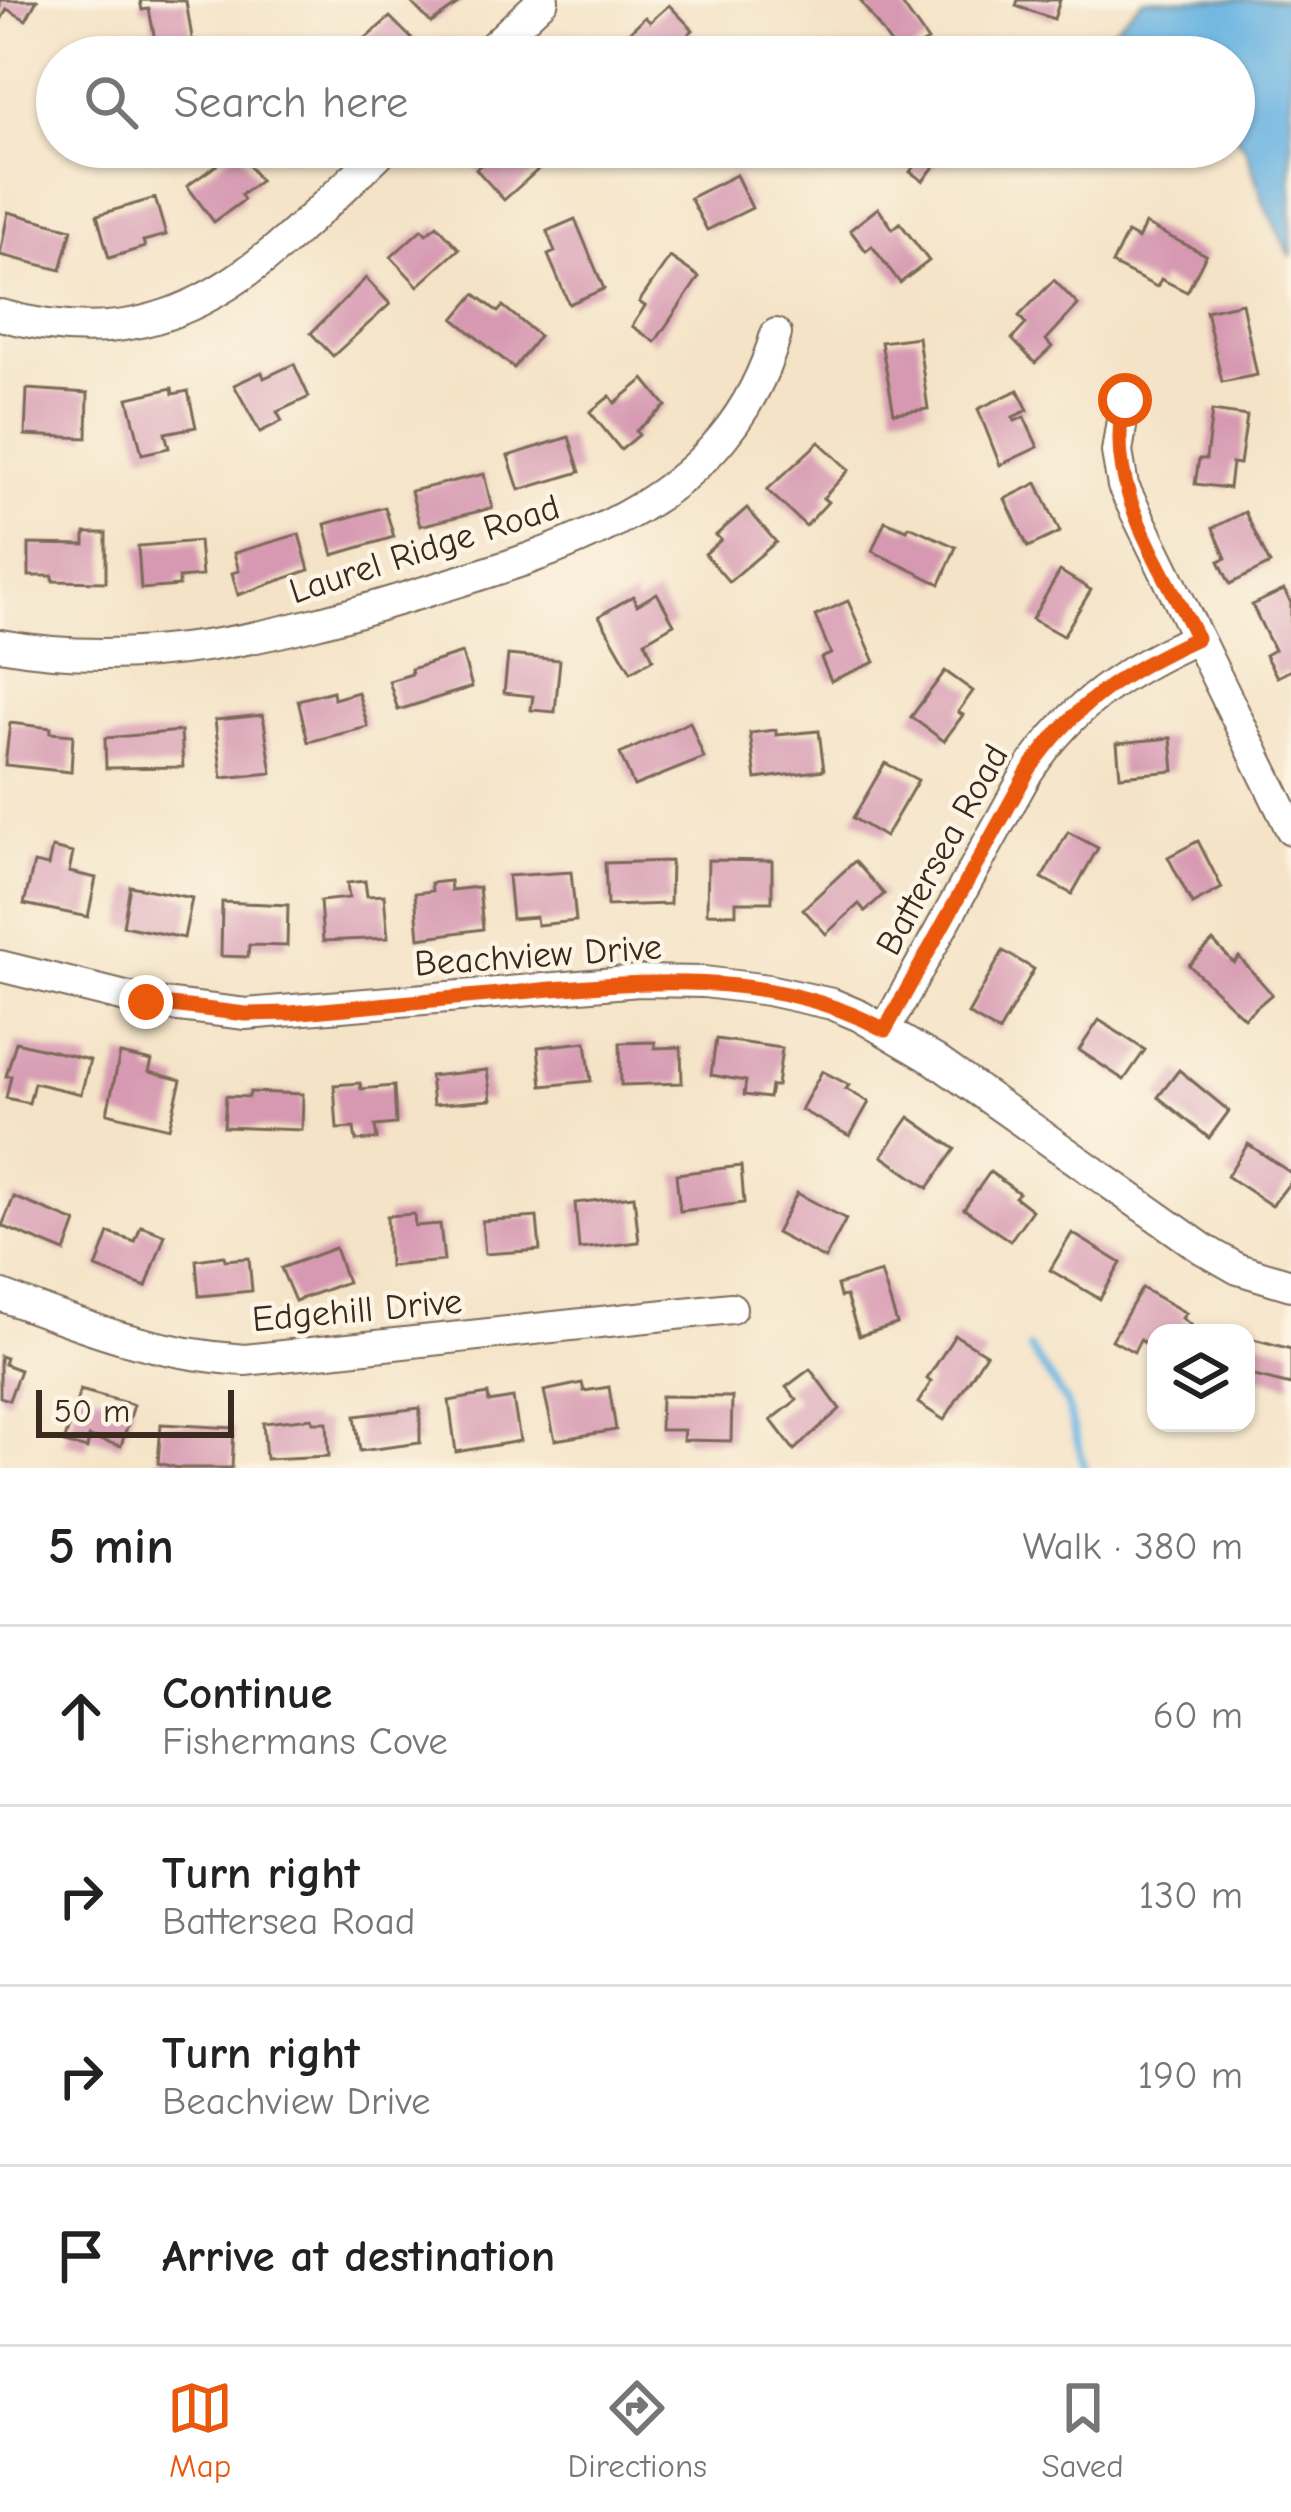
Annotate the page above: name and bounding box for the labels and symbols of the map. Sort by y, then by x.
route start [1098,373,1152,427]
street label: Laurel Ridge Road [284,486,565,612]
street label: Battersea Road [868,737,1017,962]
street label: Beachview Drive [413,926,663,985]
route end [119,975,173,1029]
street label: Edgehill Drive [250,1281,464,1340]
scale bar [36,1384,234,1437]

